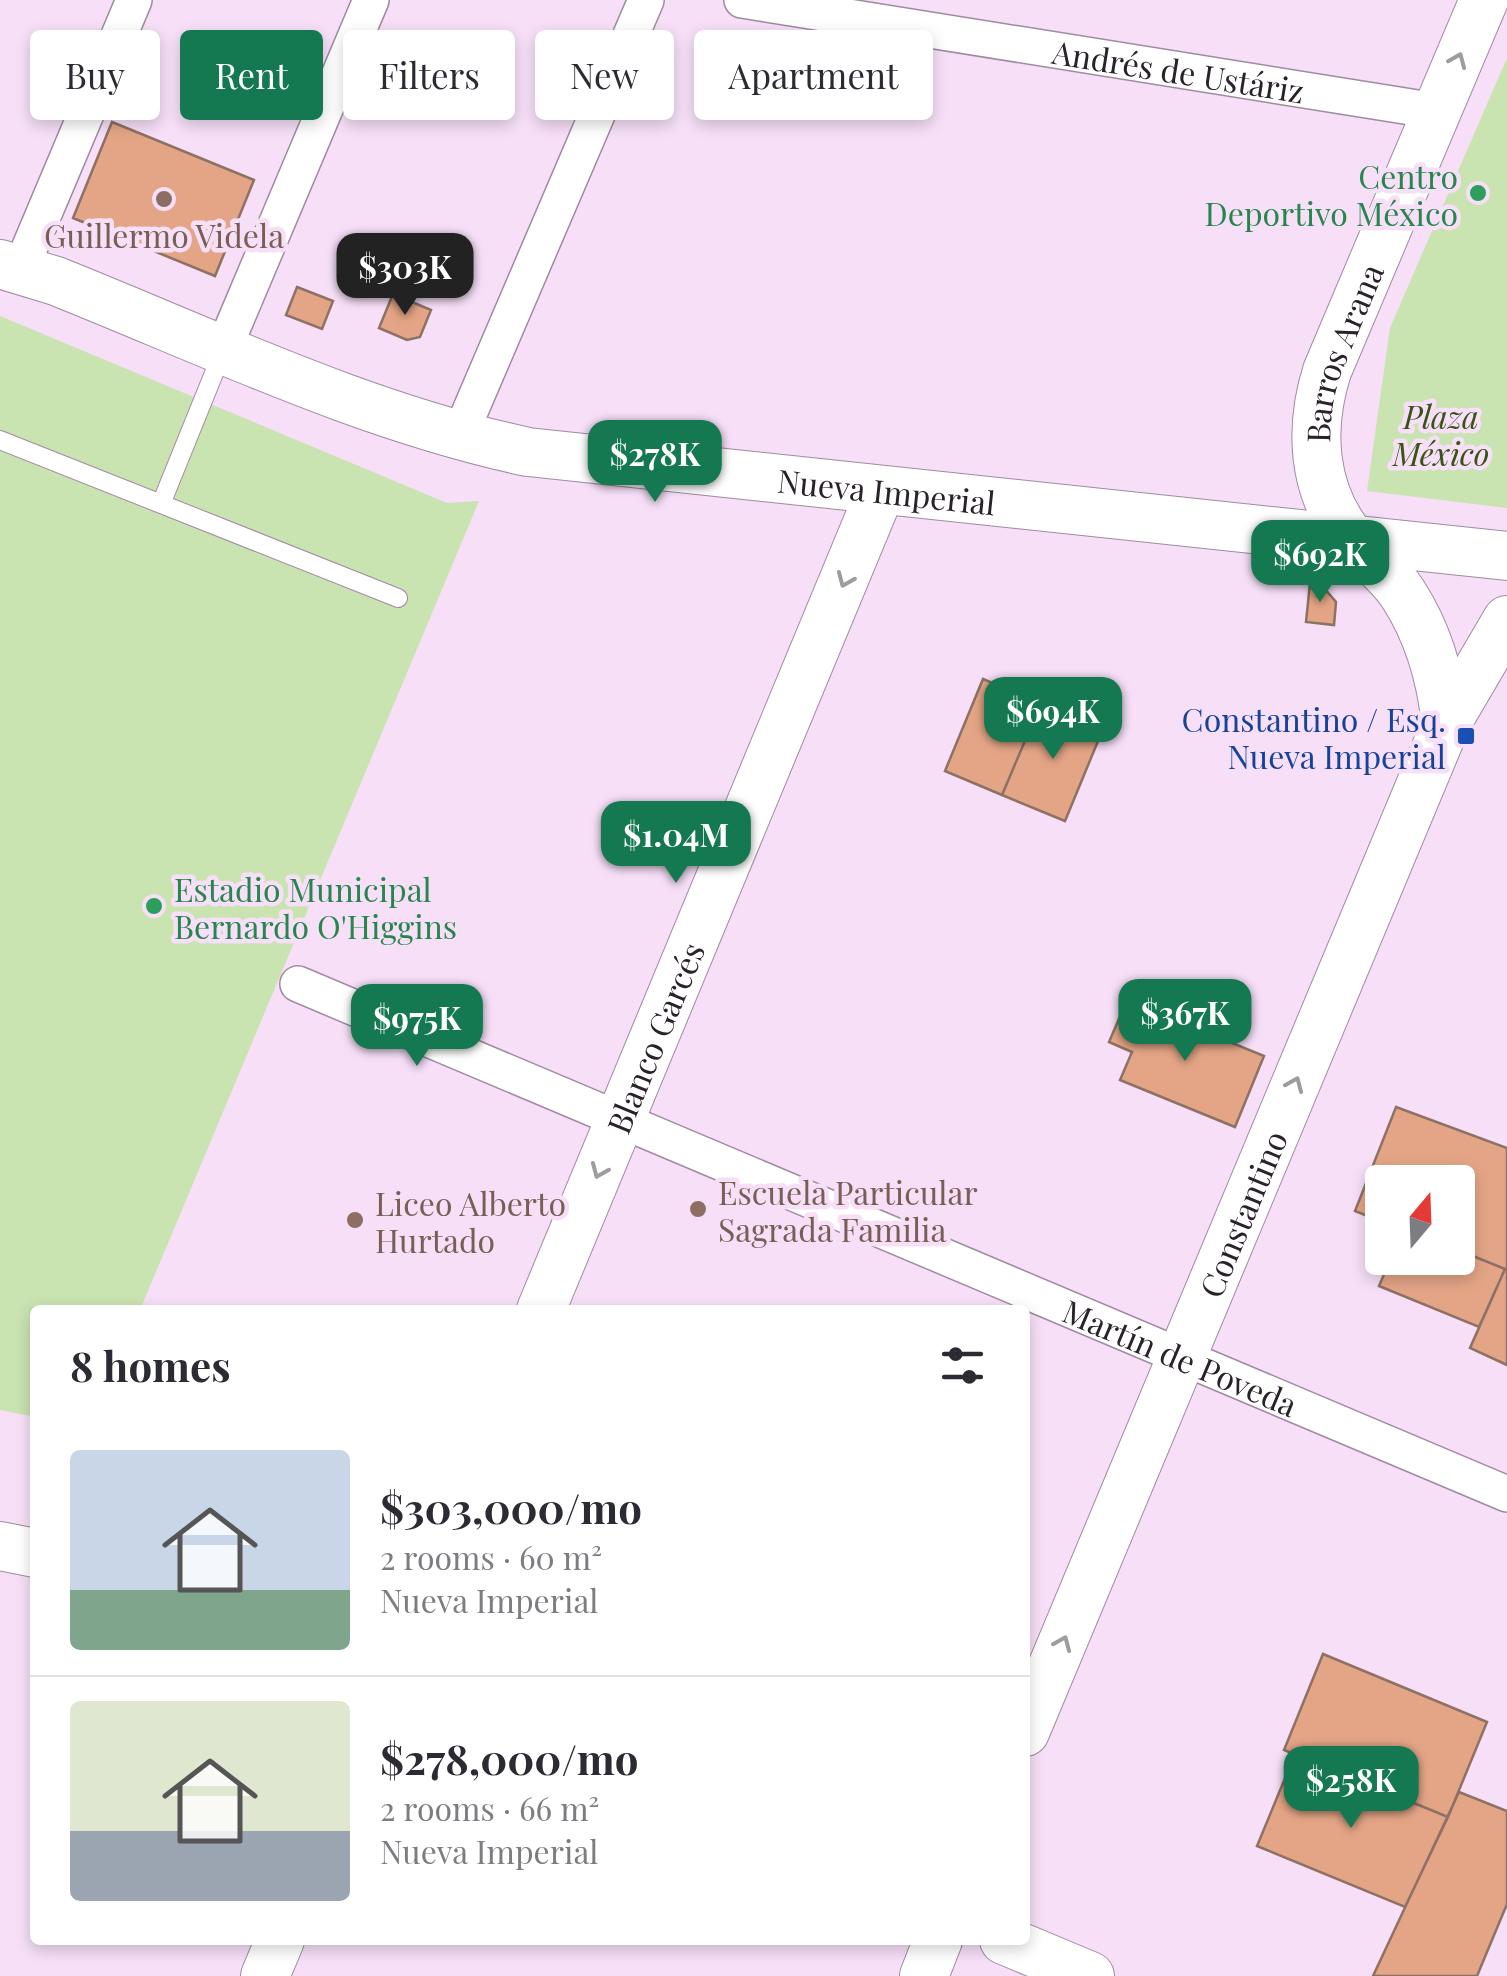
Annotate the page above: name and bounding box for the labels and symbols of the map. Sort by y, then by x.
street label: Andrés de Ustáriz [1049,28,1307,111]
one-way arrow [1447,52,1467,69]
place label: Centro Deportivo México [1205,154,1458,234]
marker: Centro Deportivo México [1467,182,1489,204]
marker: Guillermo Videla [153,188,175,210]
place label: Guillermo Videla [44,213,284,256]
pin: $303K [335,233,475,318]
street label: Barros Arana [1295,256,1392,443]
park label: Plaza México [1391,394,1489,474]
pin: $278K [585,420,725,505]
street label: Nueva Imperial [776,457,998,523]
pin: $692K [1250,520,1390,605]
one-way arrow [836,570,856,588]
pin: $694K [983,677,1123,762]
place label: Constantino / Esq. Nueva Imperial [1182,697,1446,777]
marker: Constantino / Esq. Nueva Imperial [1455,725,1477,747]
pin: $1.04M [595,801,757,886]
place label: Estadio Municipal Bernardo O'Higgins [174,867,457,947]
marker: Estadio Municipal Bernardo O'Higgins [143,895,165,917]
street label: Blanco Garcés [595,936,713,1139]
pin: $367K [1115,979,1255,1064]
pin: $975K [347,984,487,1069]
one-way arrow [1284,1076,1304,1094]
street label: Constantino [1188,1124,1295,1303]
one-way arrow [591,1161,611,1179]
north arrow [1365,1165,1475,1275]
place label: Escuela Particular Sagrada Familia [718,1170,978,1250]
place label: Liceo Alberto Hurtado [375,1181,566,1261]
marker: Escuela Particular Sagrada Familia [687,1198,709,1220]
marker: Liceo Alberto Hurtado [344,1209,366,1231]
street label: Martín de Poveda [1057,1288,1304,1425]
one-way arrow [1051,1635,1071,1652]
pin: $258K [1281,1746,1421,1831]

